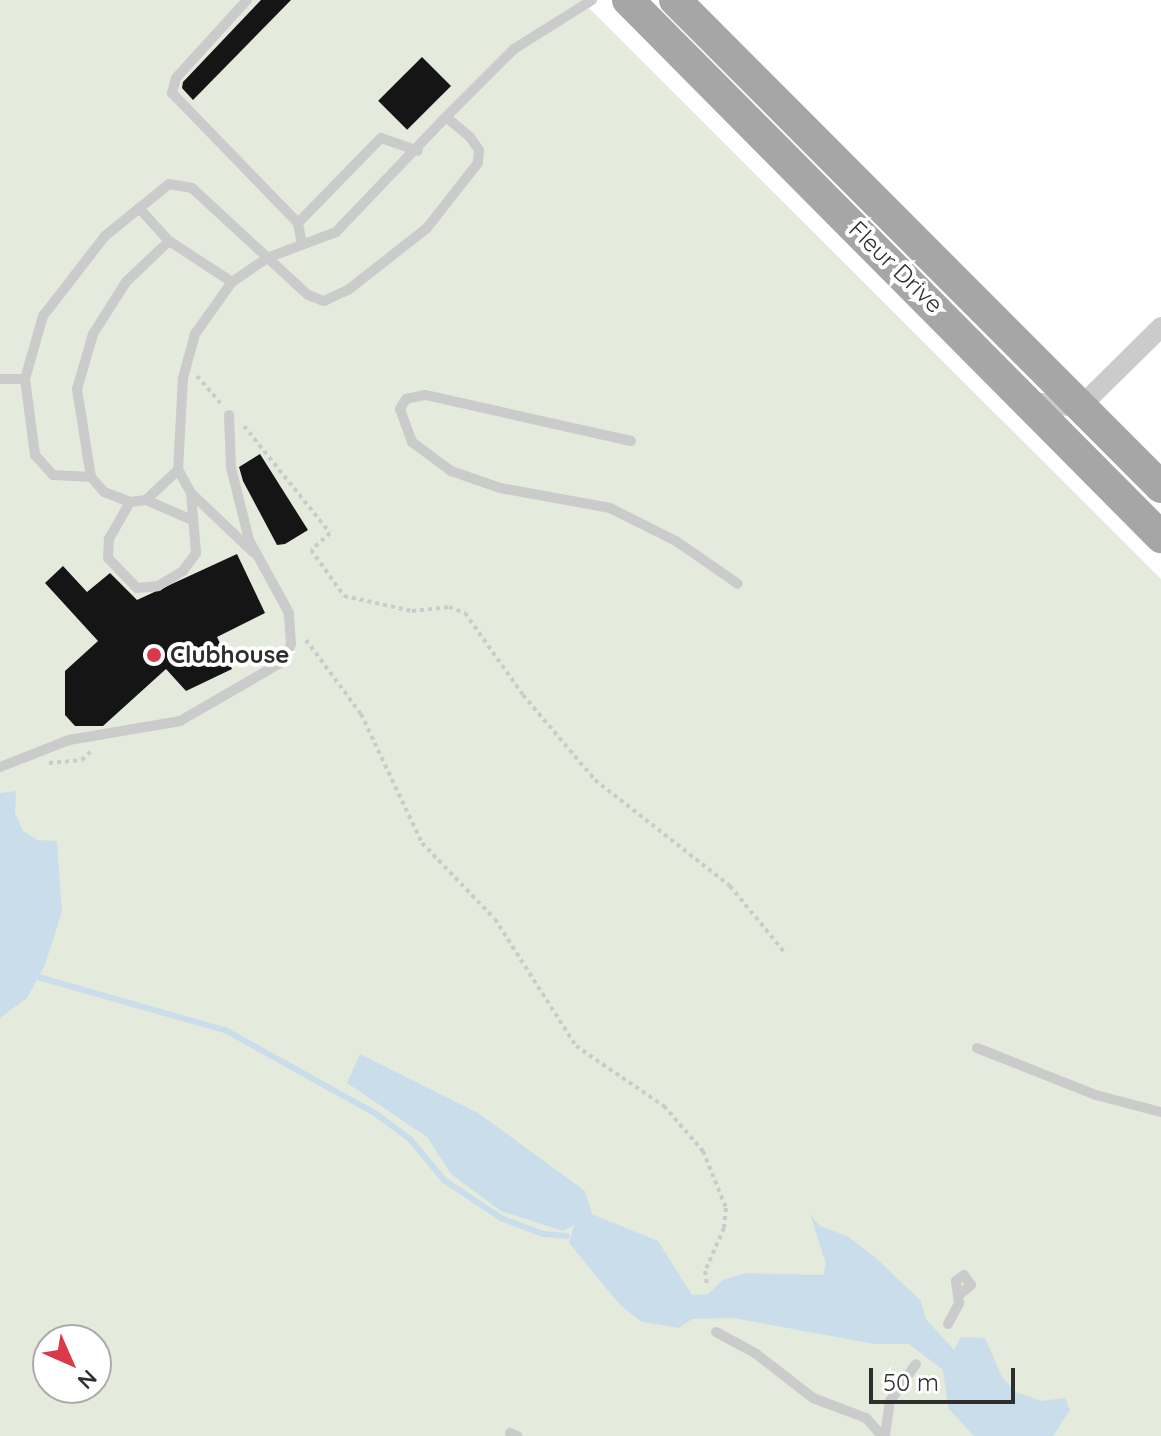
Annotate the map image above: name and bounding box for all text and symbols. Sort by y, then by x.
street label: Fleur Drive [843,215,949,319]
place label: Clubhouse [170,641,289,669]
marker: Clubhouse [145,646,163,664]
north arrow [32,1324,112,1404]
scale bar [873,1352,1019,1402]
text: N [72,1364,103,1395]
text: 50 m [883,1367,939,1397]

